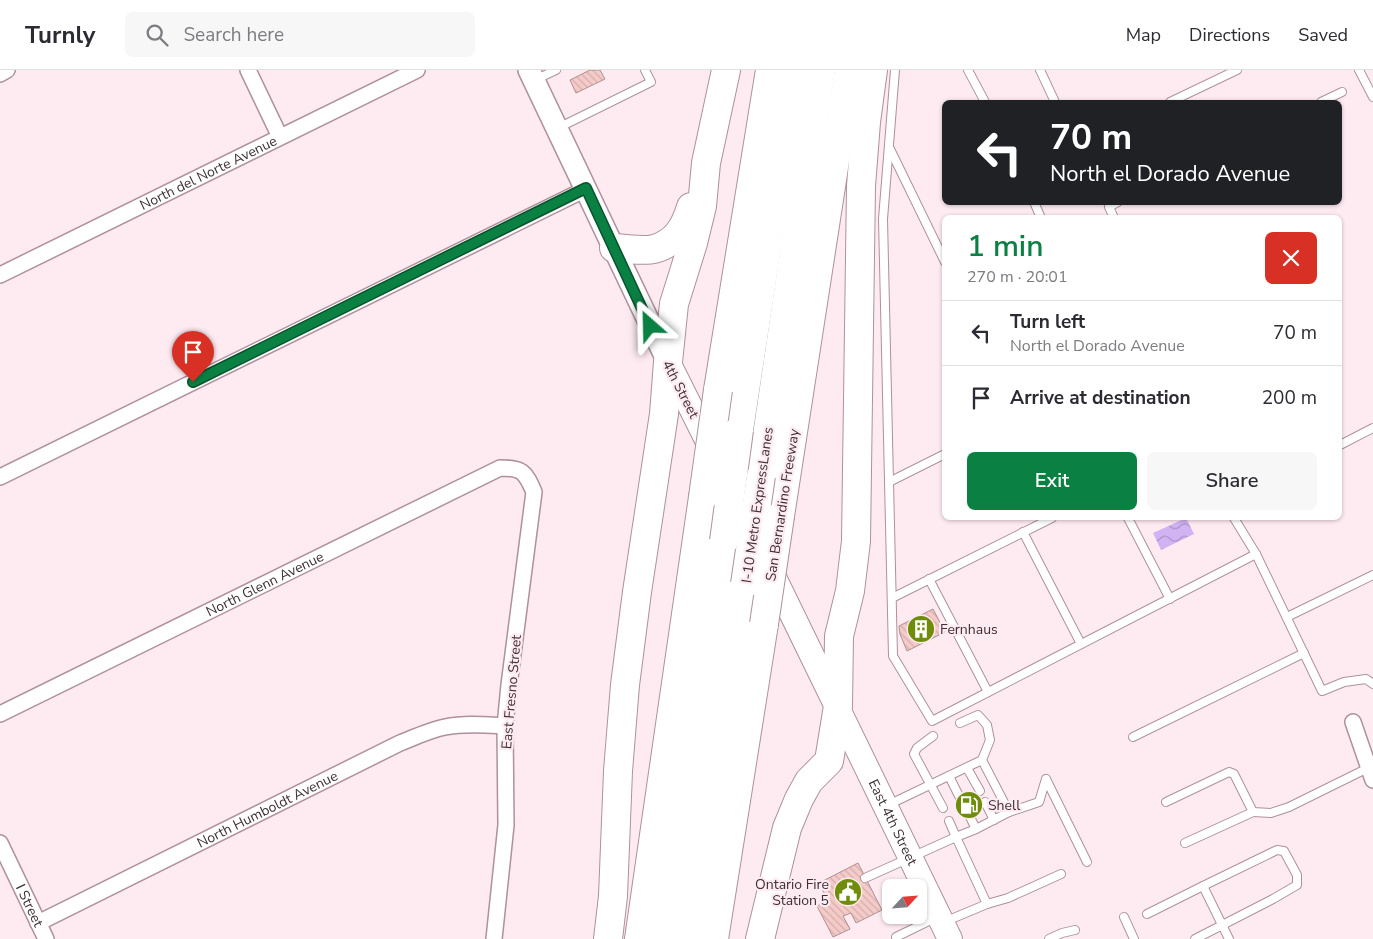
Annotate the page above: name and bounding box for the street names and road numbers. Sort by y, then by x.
street label: North del Norte Avenue [137,131,280,215]
street label: 4th Street [658,357,703,422]
street label: I-10 Metro ExpressLanes [737,426,778,584]
street label: San Bernardino Freeway [761,427,804,583]
street label: North Glenn Avenue [203,547,327,621]
street label: East Fresno Street [497,634,526,750]
street label: North Humboldt Avenue [194,766,341,852]
street label: East 4th Street [864,776,922,869]
street label: I Street [11,881,48,930]

